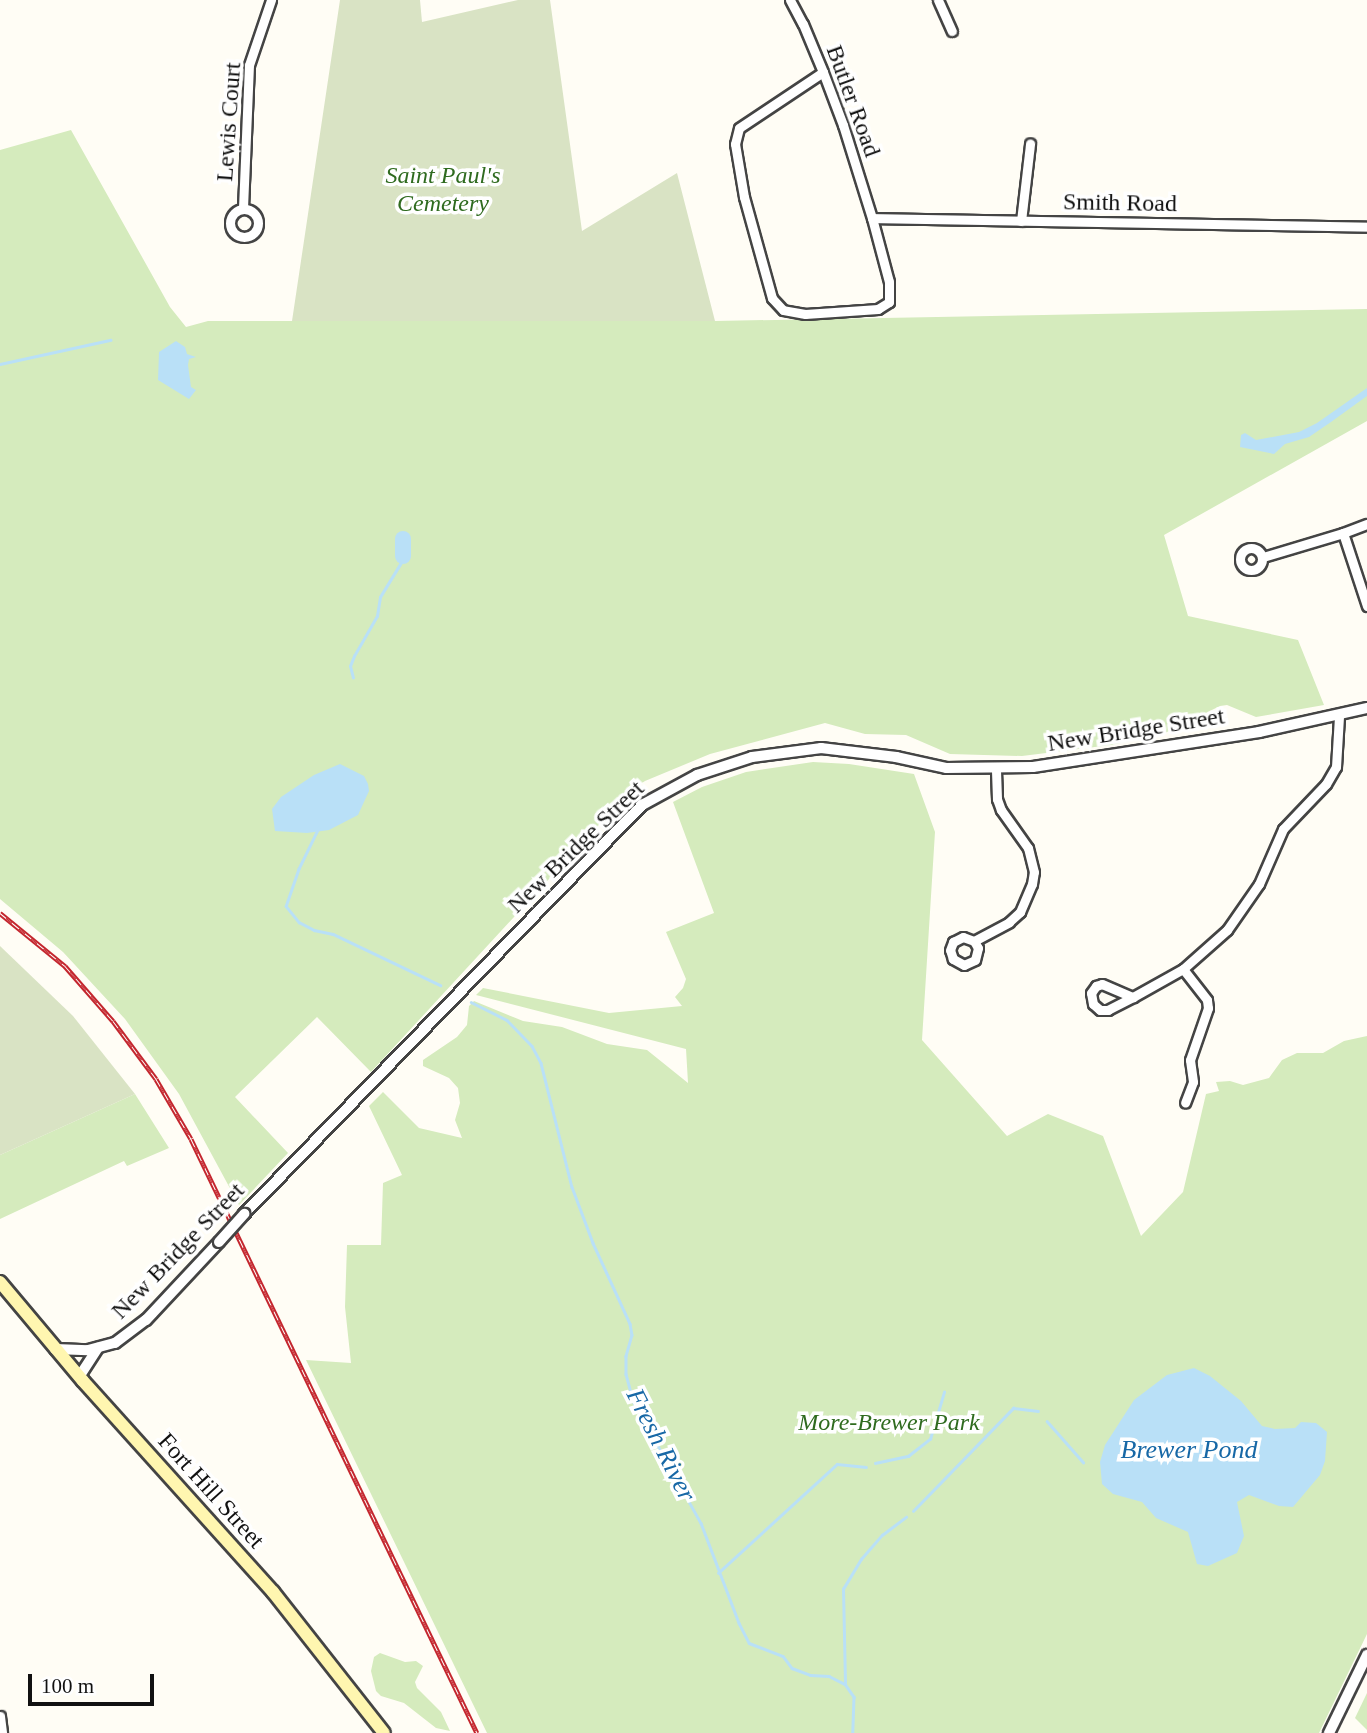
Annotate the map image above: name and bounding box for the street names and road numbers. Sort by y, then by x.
street label: Butler Road [820,41,886,161]
street label: Lewis Court [210,61,248,183]
street label: Smith Road [1063,188,1177,218]
street label: New Bridge Street [1046,702,1226,758]
street label: New Bridge Street [502,775,650,919]
street label: New Bridge Street [106,1177,250,1325]
street label: Fort Hill Street [152,1427,270,1555]

